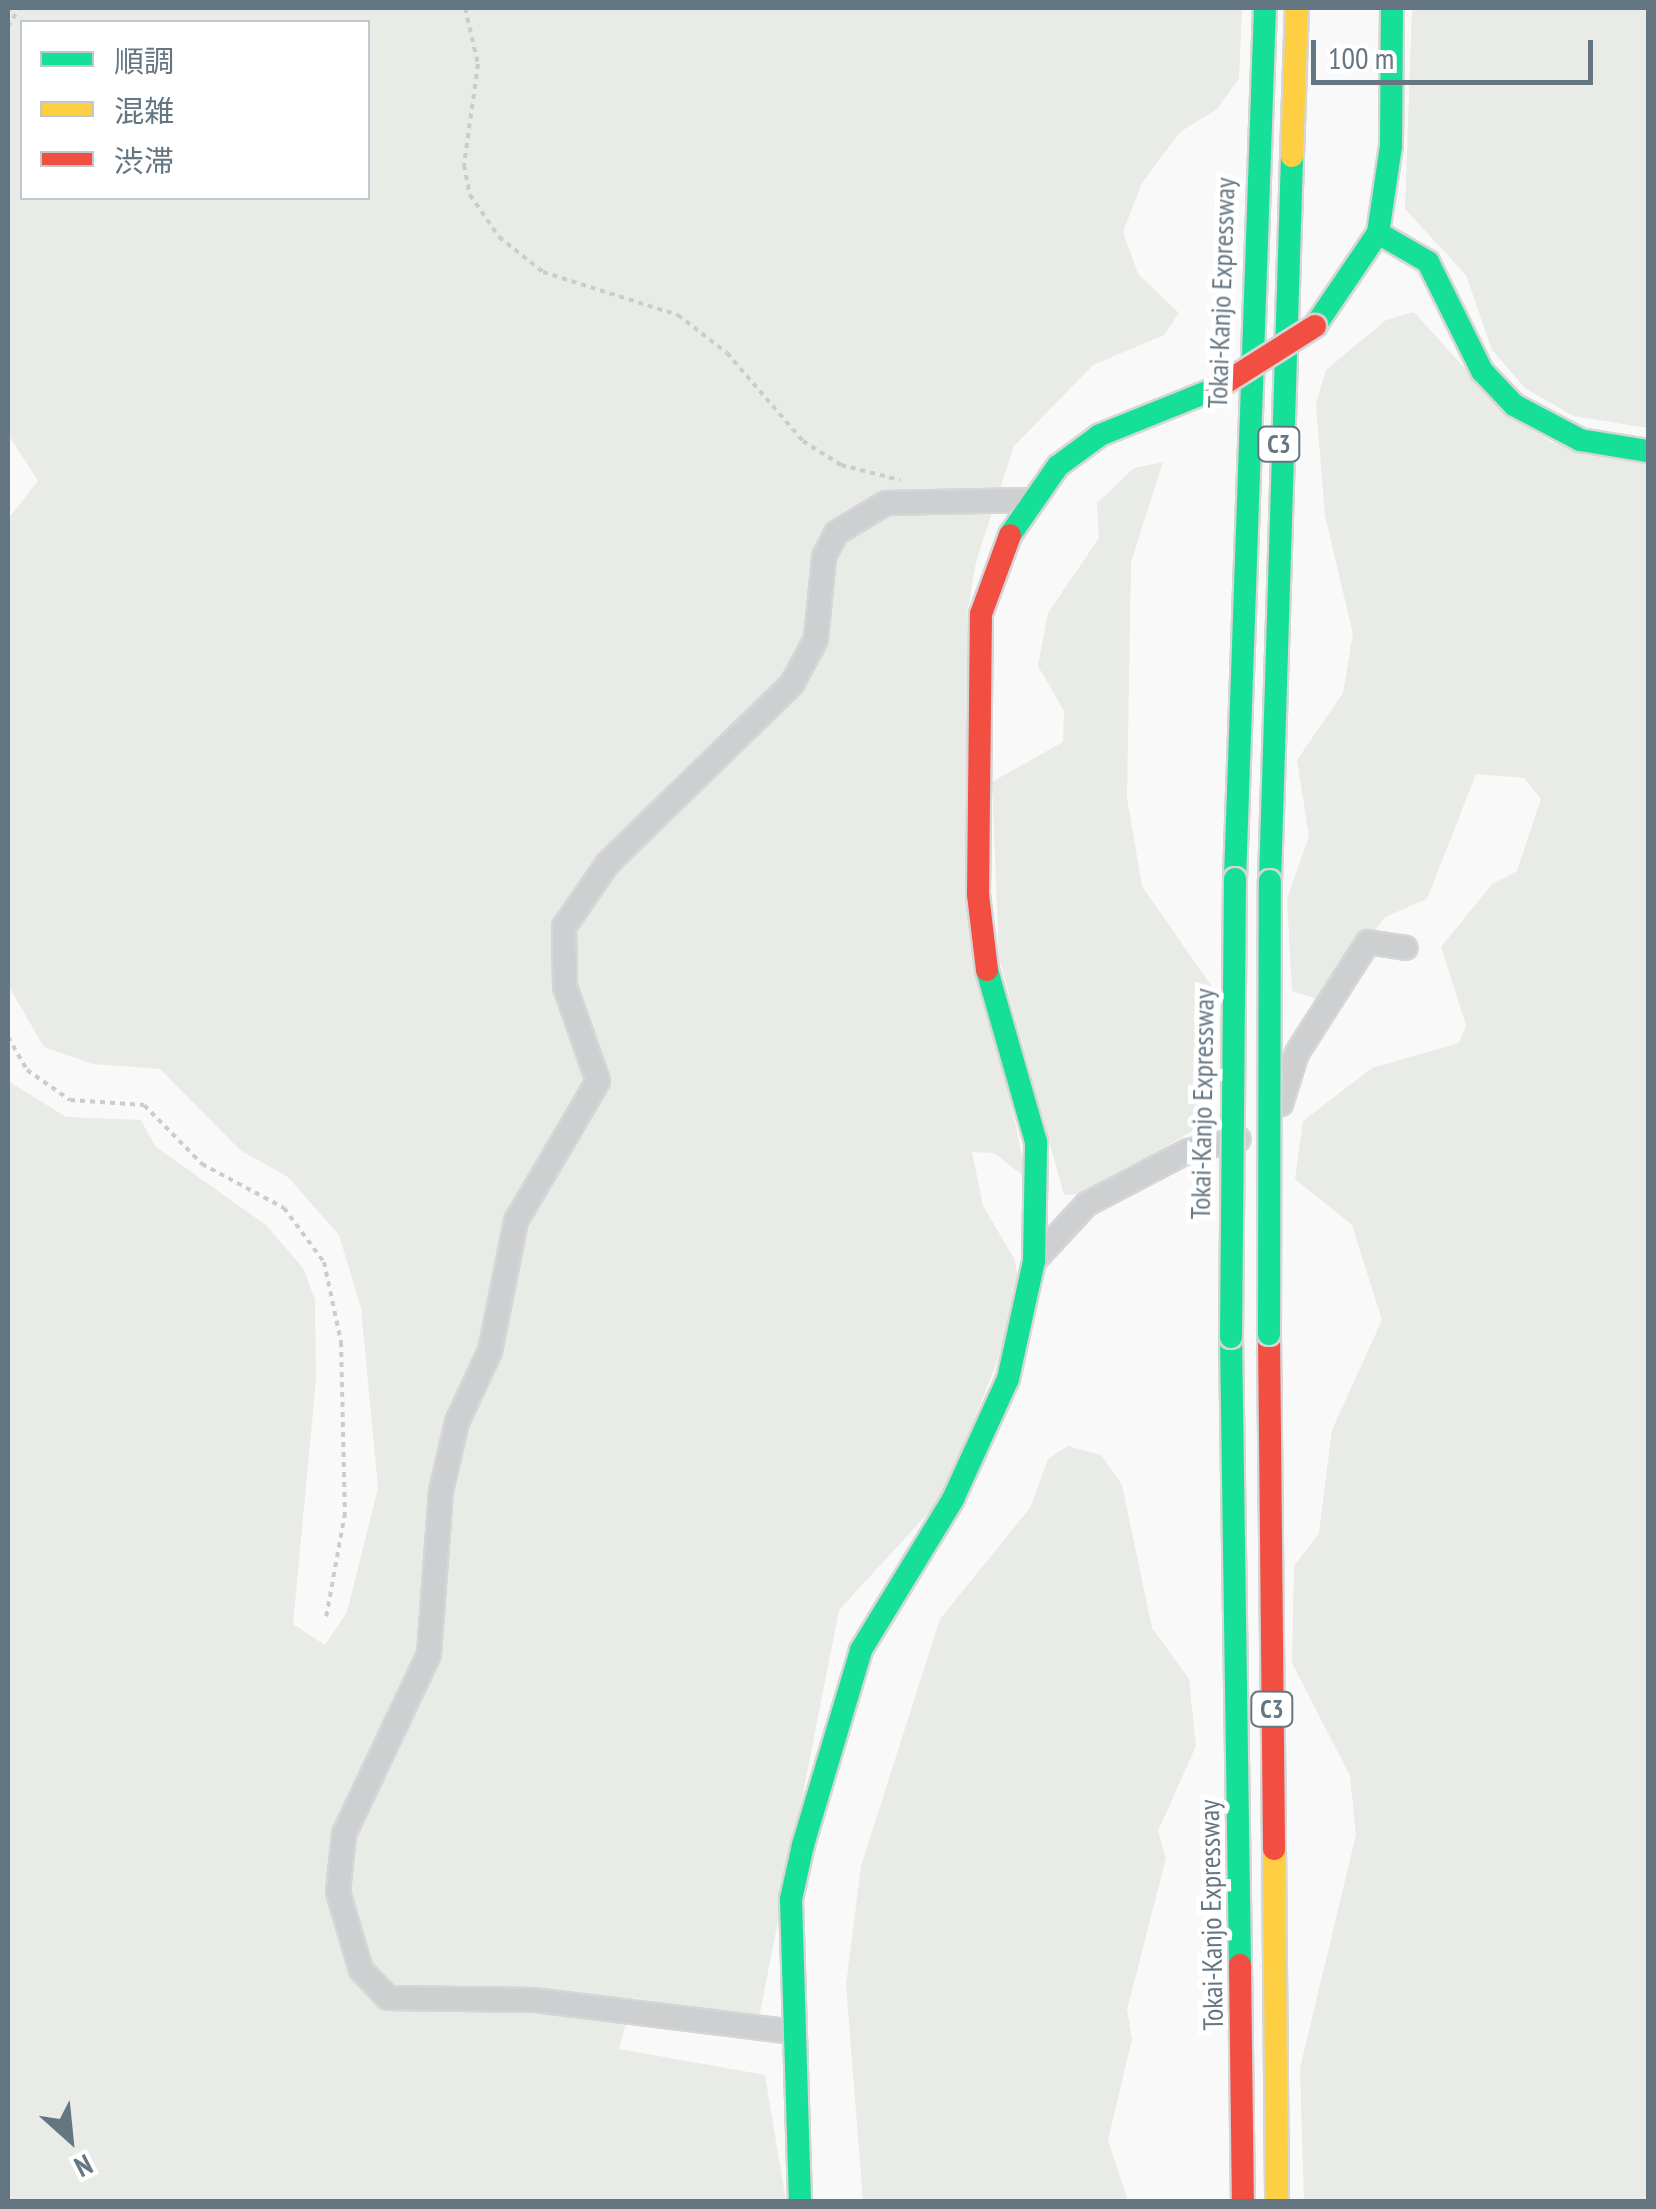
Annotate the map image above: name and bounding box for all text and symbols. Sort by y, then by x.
legend [20,20,370,200]
scale bar [1316,20,1598,82]
text: 100 m [1328,38,1394,77]
text: 順調 [114,41,174,80]
text: 混雑 [114,91,174,130]
text: 渋滞 [114,141,174,180]
street label: Tokai-Kanjo Expressway [1200,177,1242,409]
road number: C3 [1256,424,1302,464]
street label: Tokai-Kanjo Expressway [1183,988,1221,1220]
road number: C3 [1250,1689,1294,1729]
street label: Tokai-Kanjo Expressway [1192,1799,1230,2031]
north arrow [20,2089,120,2189]
text: N [69,2146,99,2186]

